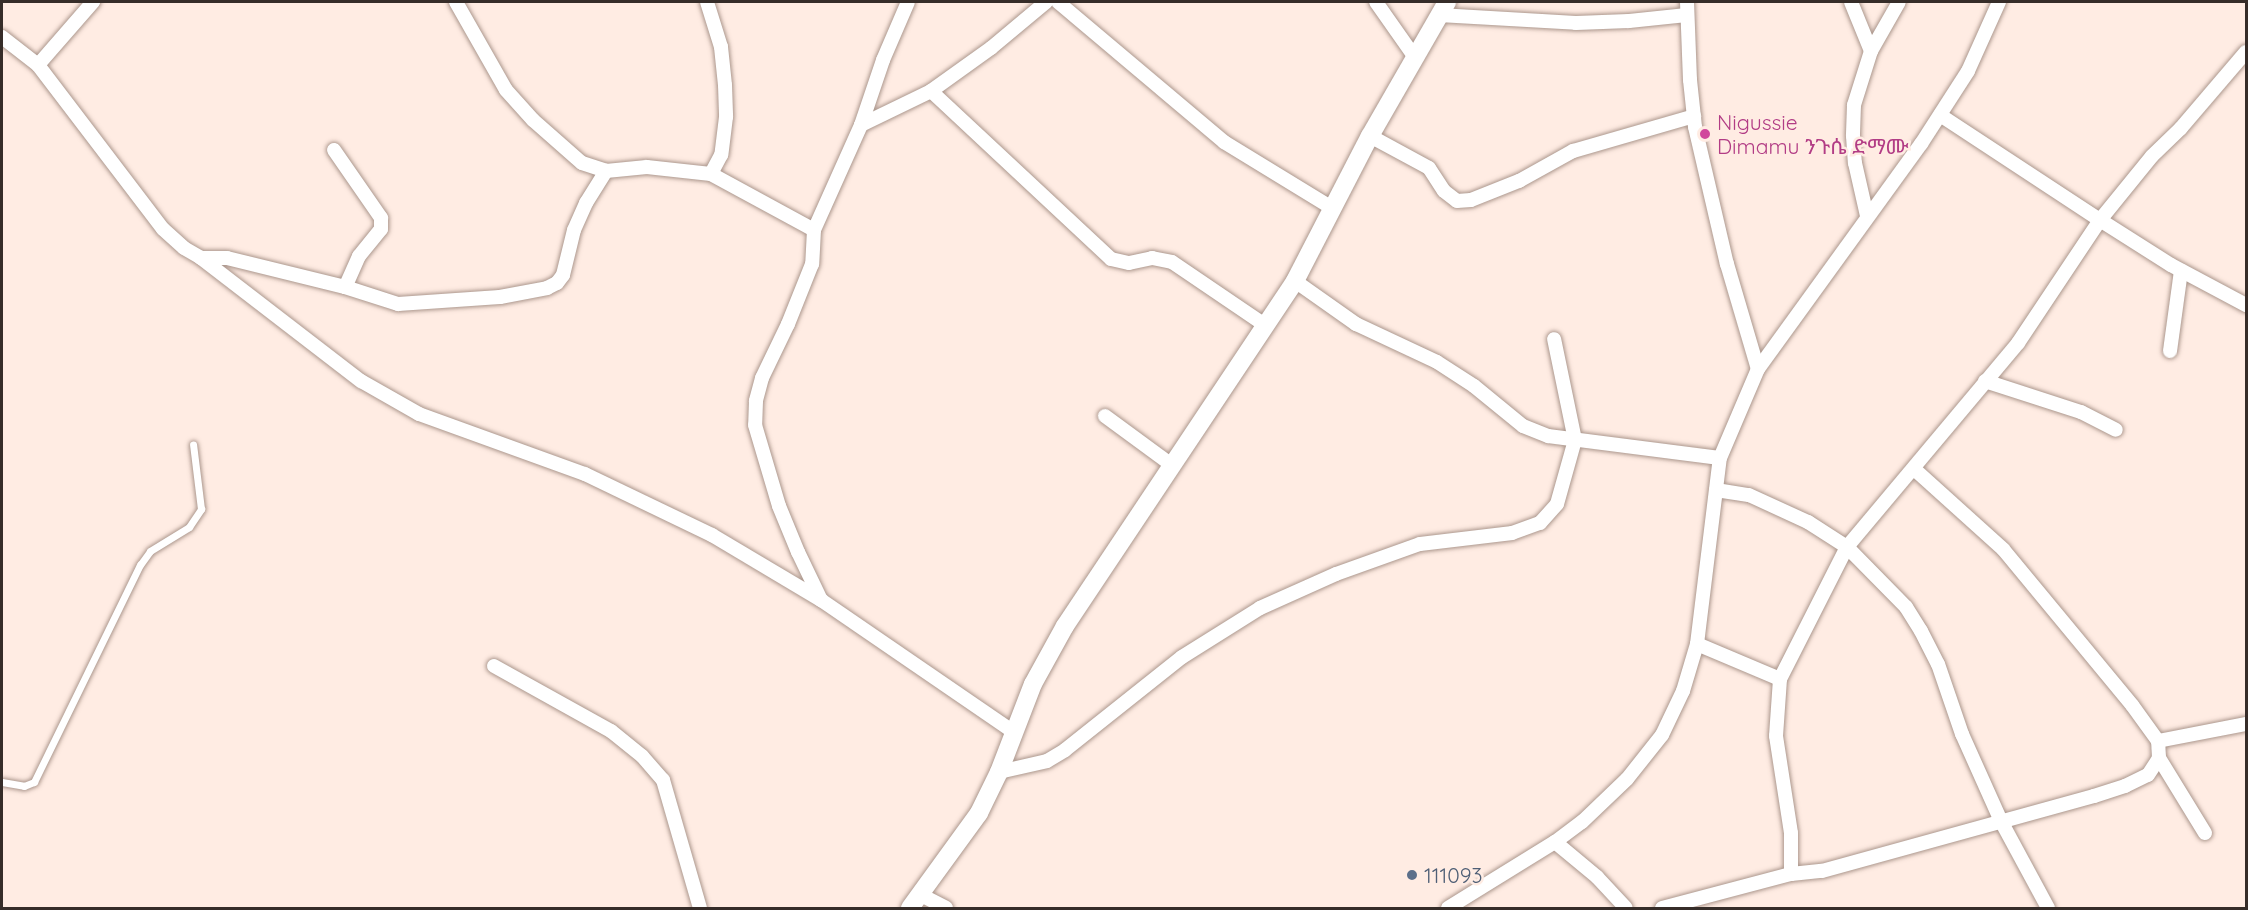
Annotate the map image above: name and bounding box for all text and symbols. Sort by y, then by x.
place label: Nigussie Dimamu ንጉሴ ድማሙ [1717,109,1908,159]
marker: Nigussie Dimamu ንጉሴ ድማሙ [1698,127,1712,141]
place label: 111093 [1424,862,1483,888]
marker: 111093 [1405,868,1419,882]

